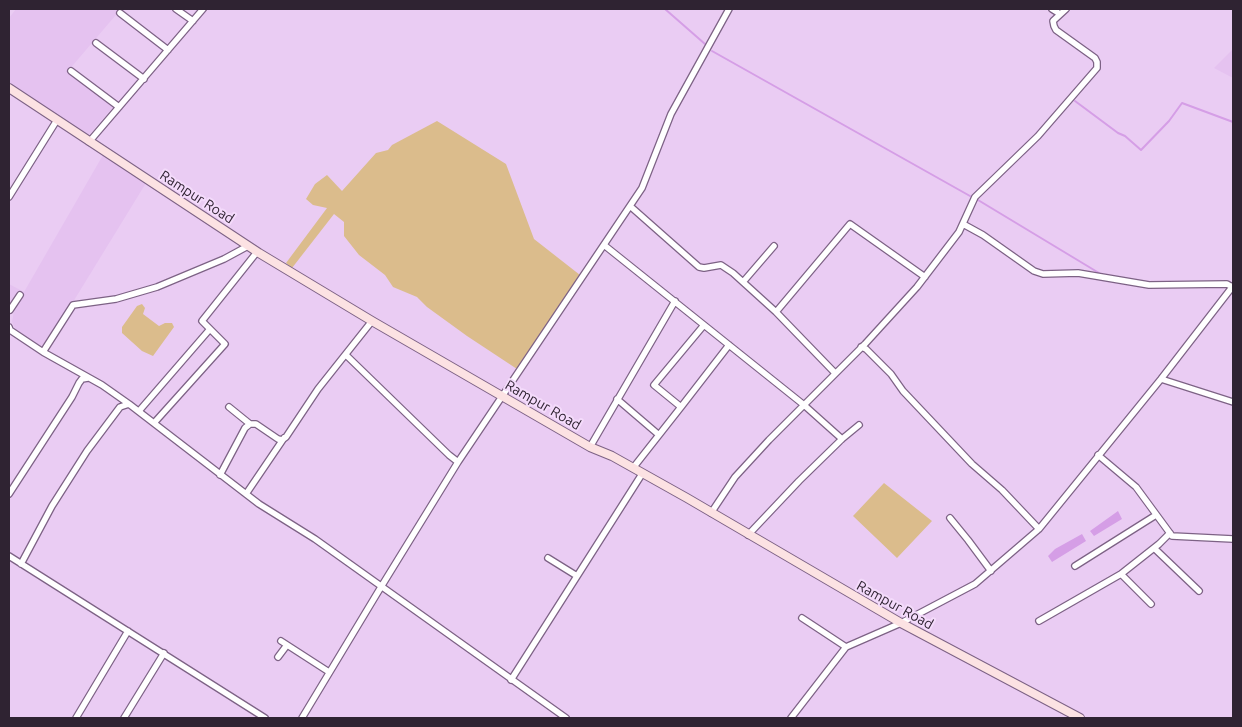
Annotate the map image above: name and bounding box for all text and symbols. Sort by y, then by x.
street label: Rampur Road [157,167,237,227]
street label: Rampur Road [502,376,584,434]
street label: Rampur Road [854,577,936,633]

